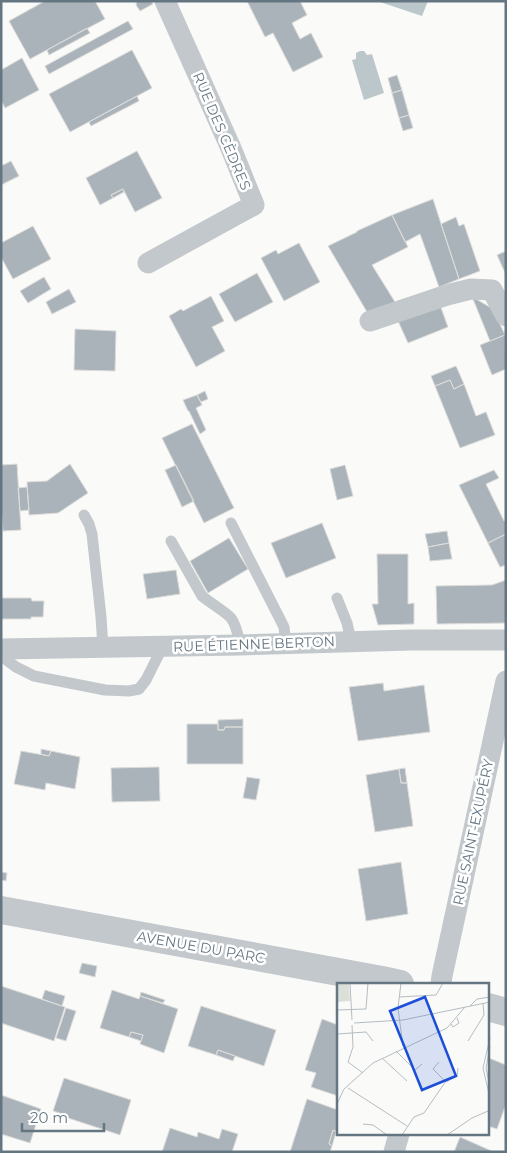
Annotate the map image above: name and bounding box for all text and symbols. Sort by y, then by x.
street label: RUE DES CÈDRES [189,69,255,193]
street label: RUE ÉTIENNE BERTON [173,632,335,656]
street label: RUE SAINT-EXUPÉRY [449,757,497,907]
street label: AVENUE DU PARC [136,927,267,967]
inset map [337,983,490,1136]
scale bar [22,1100,105,1132]
text: 20 m [30,1108,68,1127]

